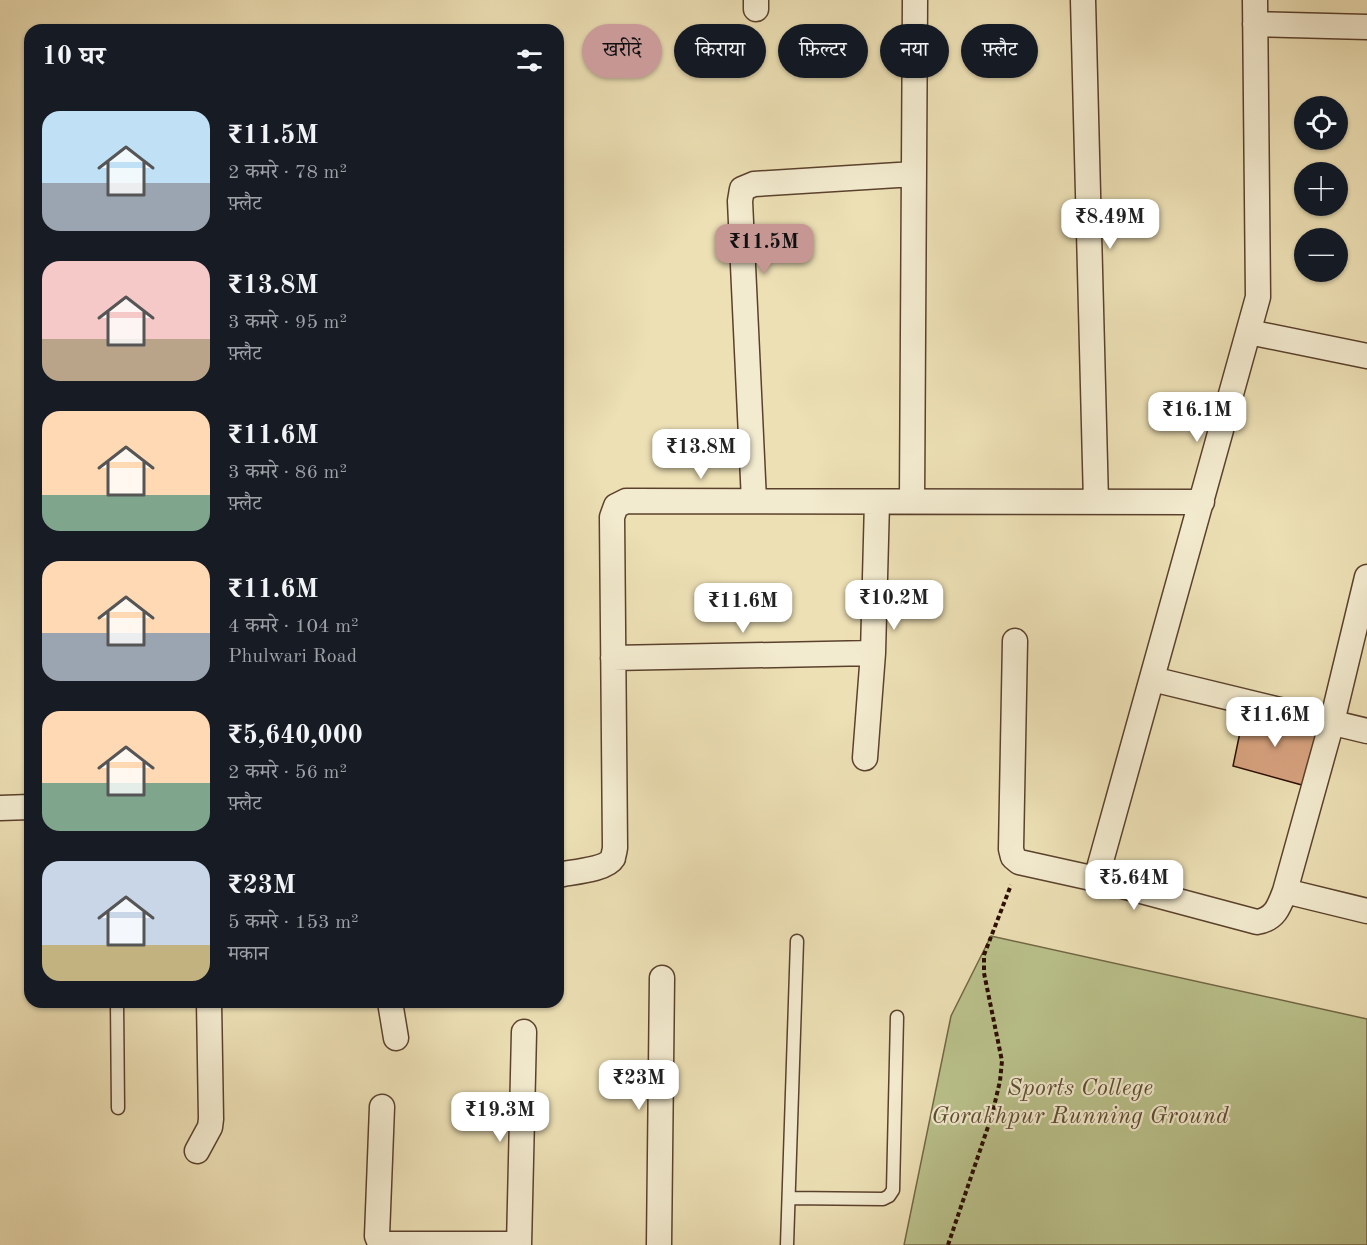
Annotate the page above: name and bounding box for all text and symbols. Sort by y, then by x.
chip: खरीदें [582,24,662,78]
chip: किराया [674,24,766,78]
chip: फ़िल्टर [778,24,868,78]
chip: नया [880,24,949,78]
chip: फ़्लैट [961,24,1038,78]
text: 10 घर [42,44,105,70]
icon: filters [513,44,546,77]
map controls [1294,96,1348,282]
button: locate [1294,96,1348,150]
text: ₹11.5M [228,123,318,149]
icon: home [90,135,162,207]
button: + [1294,162,1348,216]
text: 2 कमरे · 78 m² [228,163,347,183]
text: फ़्लैट [228,195,261,215]
pin: ₹8.49M [1061,199,1159,250]
text: ₹8.49M [1075,208,1145,228]
pin: ₹11.5M [715,224,813,275]
button: − [1294,228,1348,282]
text: ₹11.5M [729,233,799,253]
text: ₹13.8M [228,273,318,299]
icon: home [90,285,162,357]
text: 3 कमरे · 95 m² [228,313,347,333]
text: फ़्लैट [228,345,261,365]
pin: ₹16.1M [1148,392,1246,443]
text: ₹16.1M [1162,401,1232,421]
text: ₹11.6M [228,423,318,449]
pin: ₹13.8M [652,429,750,480]
icon: home [90,435,162,507]
text: ₹13.8M [666,438,736,458]
text: 3 कमरे · 86 m² [228,463,347,483]
text: फ़्लैट [228,495,261,515]
text: ₹11.6M [228,577,318,603]
pin: ₹10.2M [845,580,943,631]
pin: ₹11.6M [694,583,792,634]
icon: home [90,585,162,657]
text: ₹10.2M [859,589,929,609]
text: ₹11.6M [708,592,778,612]
text: 4 कमरे · 104 m² [228,617,359,637]
text: Phulwari Road [228,647,357,667]
pin: ₹11.6M [1226,697,1324,748]
text: ₹11.6M [1240,706,1310,726]
text: ₹5,640,000 [228,723,363,749]
icon: home [90,735,162,807]
text: 2 कमरे · 56 m² [228,763,347,783]
text: फ़्लैट [228,795,261,815]
pin: ₹5.64M [1085,860,1183,911]
text: ₹5.64M [1099,869,1169,889]
text: ₹23M [228,873,296,899]
icon: home [90,885,162,957]
text: 5 कमरे · 153 m² [228,913,359,933]
text: मकान [228,945,269,965]
pin: ₹23M [603,1060,675,1111]
text: ₹23M [613,1069,665,1089]
park label: Sports College Gorakhpur Running Ground [931,1077,1229,1129]
pin: ₹19.3M [451,1092,549,1143]
text: ₹19.3M [465,1101,535,1121]

